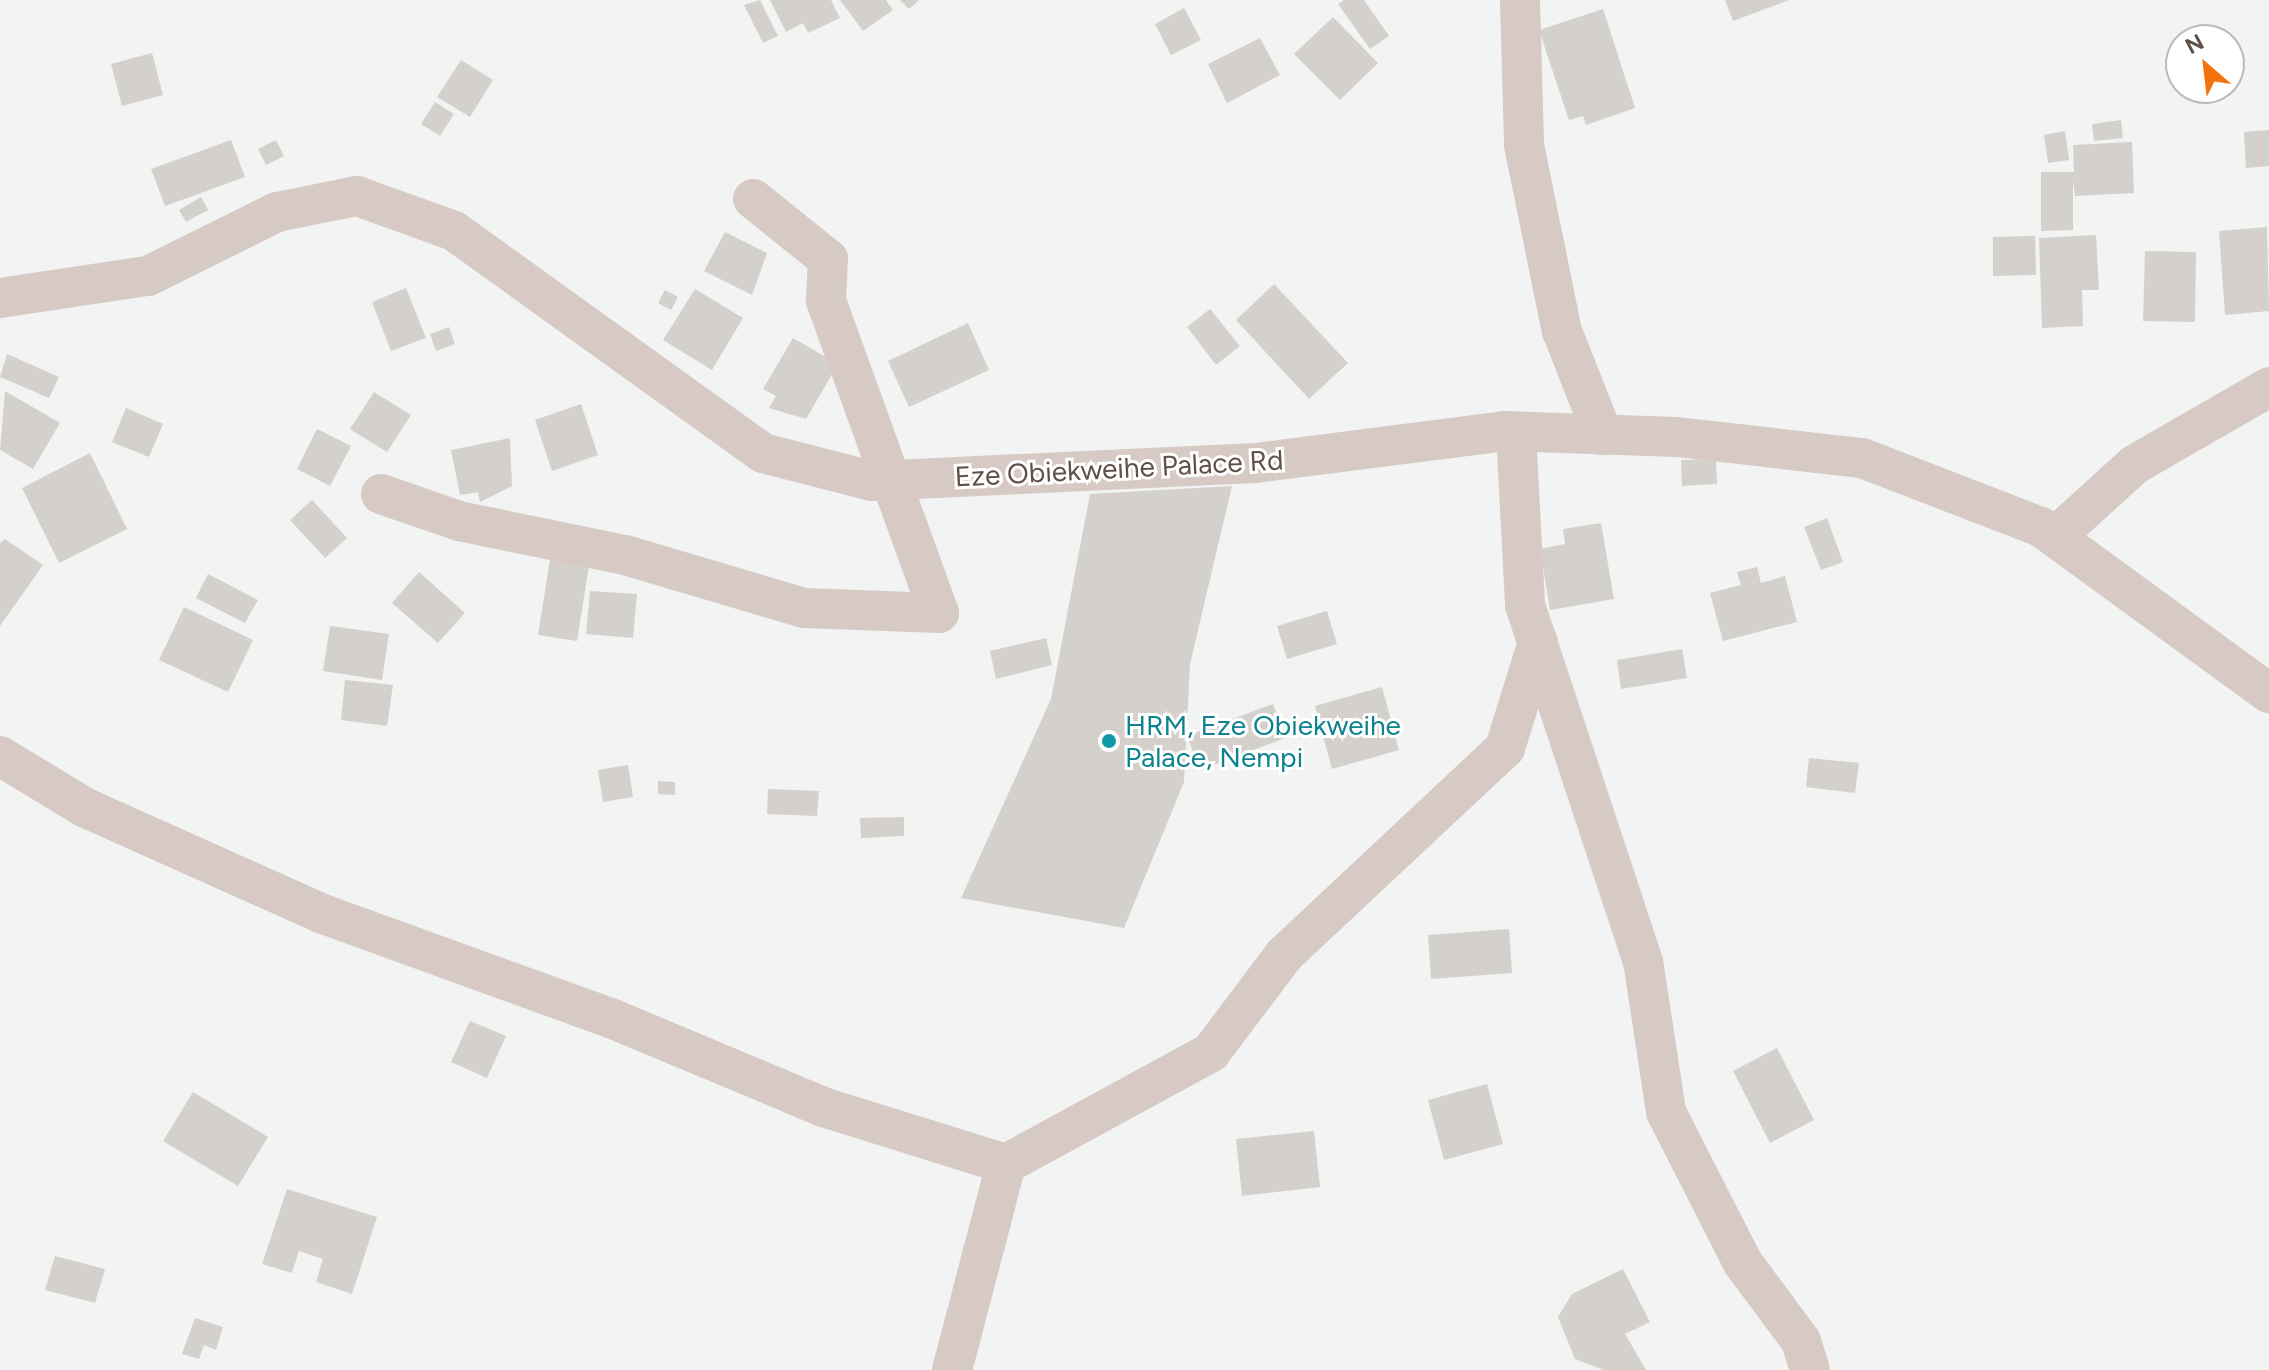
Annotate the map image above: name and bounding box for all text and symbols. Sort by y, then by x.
north arrow [2165,24,2245,104]
text: N [2181,28,2208,60]
street label: Eze Obiekweihe Palace Rd [954,443,1284,493]
place label: HRM, Eze Obiekweihe Palace, Nempi [1125,708,1401,774]
marker: HRM, Eze Obiekweihe Palace, Nempi [1100,732,1118,750]

